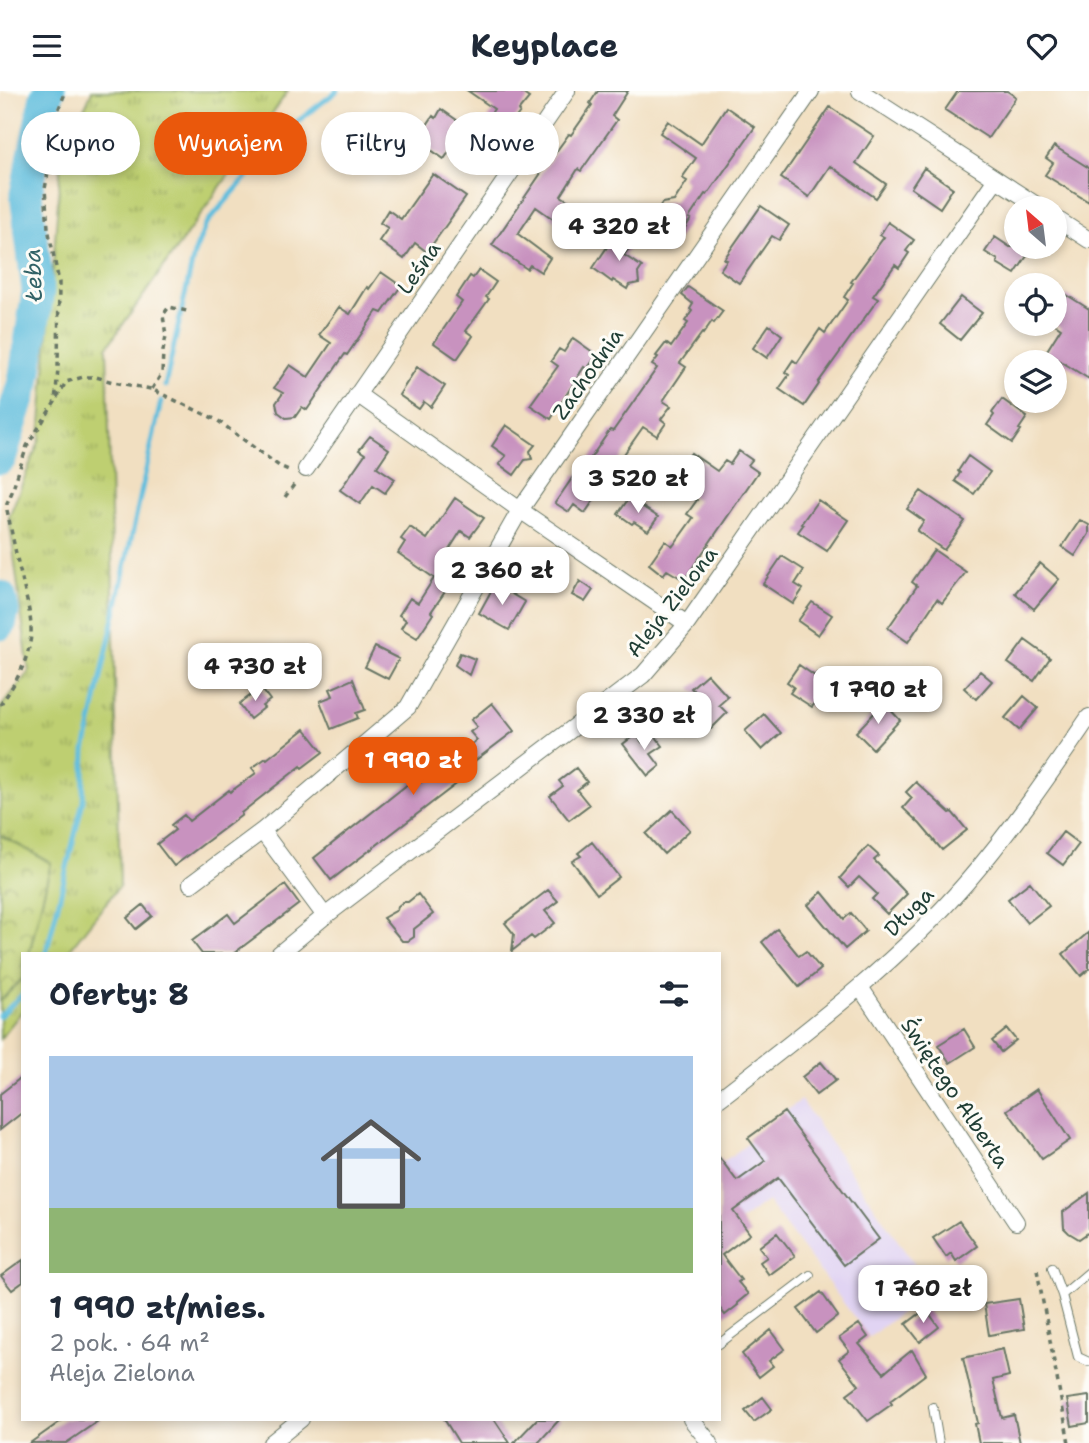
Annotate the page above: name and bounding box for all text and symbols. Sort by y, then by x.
text: Keyplace [470,24,619,67]
icon: menu [28,27,66,65]
icon: heart [1023,27,1061,65]
chip: Kupno [21,112,140,175]
chip: Wynajem [154,112,307,175]
chip: Filtry [321,112,431,175]
chip: Nowe [445,112,559,175]
north arrow [1004,196,1068,259]
map controls [1004,196,1067,413]
pin: 4 320 zł [547,204,691,263]
text: 4 320 zł [568,211,670,241]
street label: Leśna [391,236,447,300]
water label: Łeba [17,248,49,303]
button: locate [1004,273,1067,336]
street label: Zachodnia [546,323,630,425]
button: layers [1004,350,1067,413]
pin: 3 520 zł [566,455,710,515]
text: 3 520 zł [588,463,688,493]
street label: Aleja Zielona [620,541,724,663]
pin: 2 360 zł [430,547,574,607]
text: 2 360 zł [450,555,554,585]
pin: 4 730 zł [183,643,327,703]
text: 4 730 zł [204,651,306,681]
pin: 1 790 zł [806,667,950,726]
text: 1 790 zł [829,674,927,704]
pin: 2 330 zł [572,693,716,752]
text: 2 330 zł [593,700,695,730]
pin: 1 990 zł [341,737,485,797]
text: 1 990 zł [364,745,462,775]
street label: Długa [878,881,940,943]
text: Oferty: 8 [49,974,189,1015]
icon: filters [655,975,693,1013]
street label: Świętego Alberta [894,1012,1016,1174]
icon: home [308,1101,434,1227]
pin: 1 760 zł [851,1265,995,1325]
text: 1 760 zł [874,1273,972,1303]
text: 1 990 zł/mies. [49,1287,266,1328]
text: 2 pok. · 64 m² [49,1328,210,1358]
text: Aleja Zielona [49,1358,195,1388]

